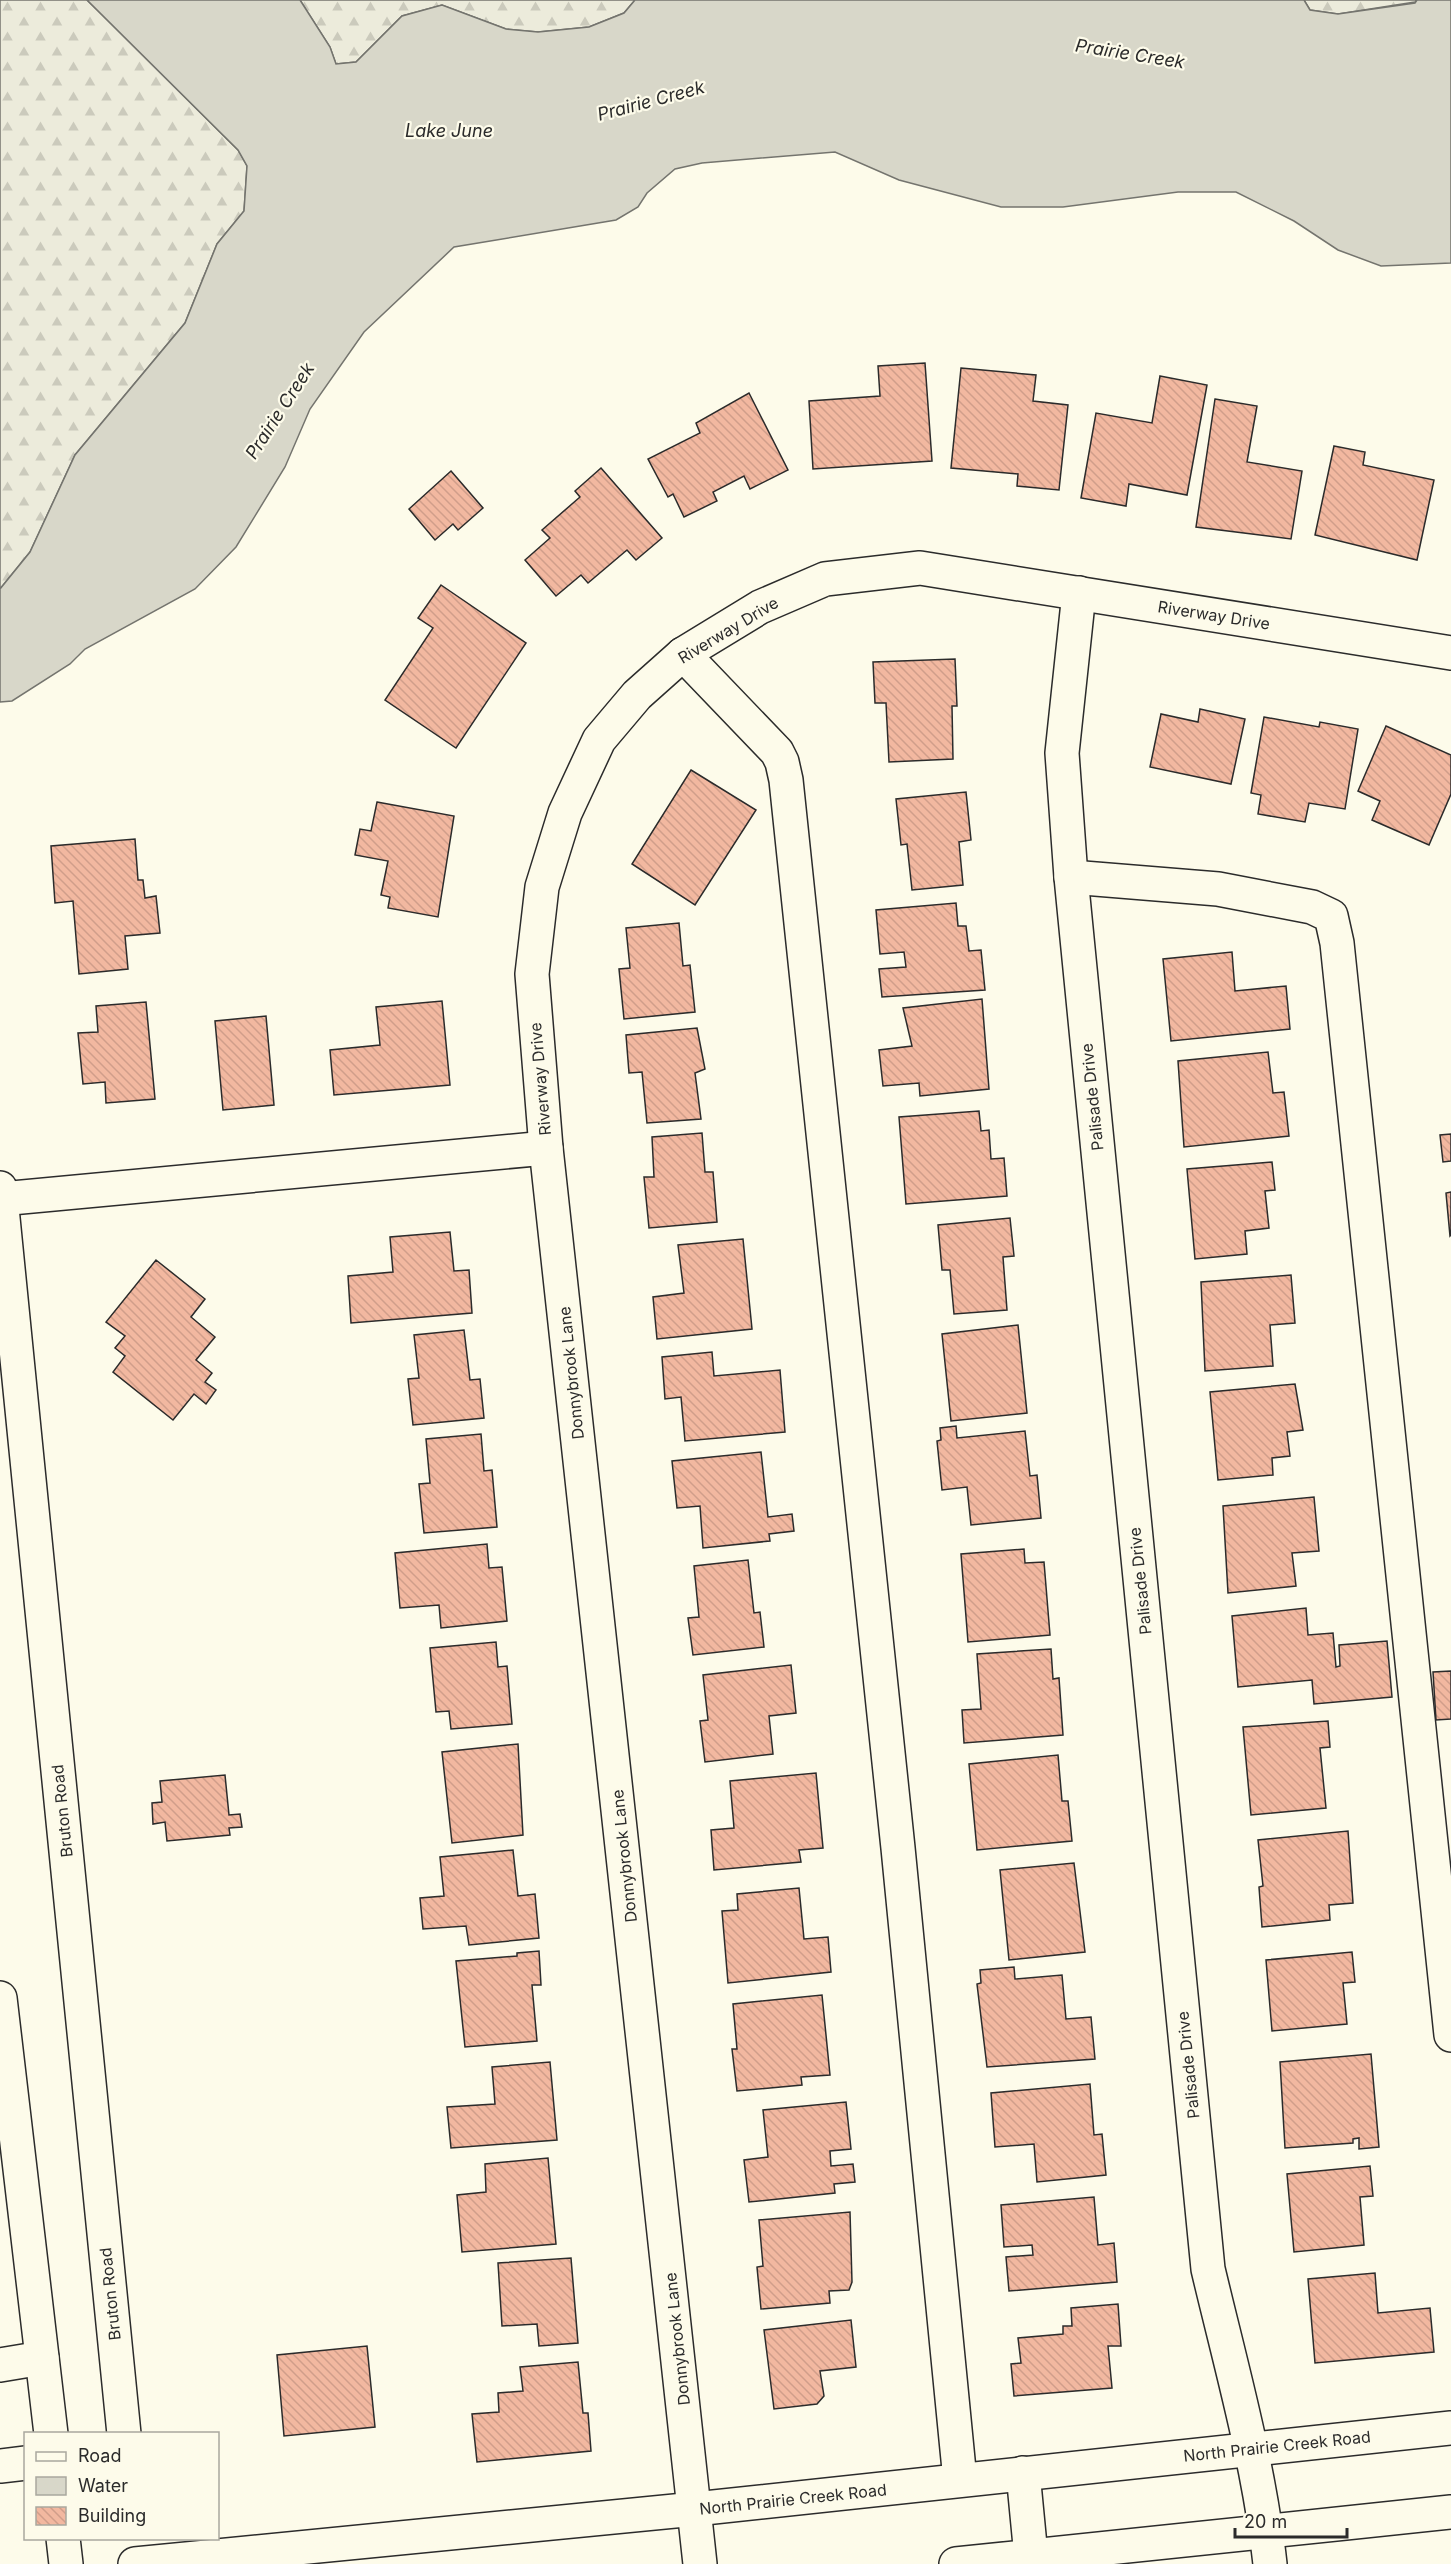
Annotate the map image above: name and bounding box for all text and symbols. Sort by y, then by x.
water label: Prairie Creek [1074,34,1187,73]
water label: Prairie Creek [595,76,708,125]
water label: Lake June [405,120,493,141]
water label: Prairie Creek [241,358,319,463]
street label: Riverway Drive [674,592,782,668]
street label: Riverway Drive [1156,596,1272,634]
street label: Riverway Drive [525,1022,555,1136]
street label: Palisade Drive [1076,1042,1108,1152]
street label: Donnybrook Lane [554,1305,588,1441]
street label: Palisade Drive [1124,1526,1156,1636]
street label: Bruton Road [47,1764,77,1858]
street label: Donnybrook Lane [607,1788,641,1924]
street label: Palisade Drive [1172,2010,1204,2120]
street label: Bruton Road [95,2247,125,2341]
street label: Donnybrook Lane [660,2271,694,2407]
street label: North Prairie Creek Road [1182,2426,1372,2466]
legend [24,2432,219,2540]
text: Road [78,2445,121,2466]
text: Water [78,2475,128,2496]
street label: North Prairie Creek Road [698,2479,888,2519]
scale bar [1235,2501,1348,2539]
text: Building [78,2505,146,2526]
text: 20 m [1244,2511,1287,2532]

